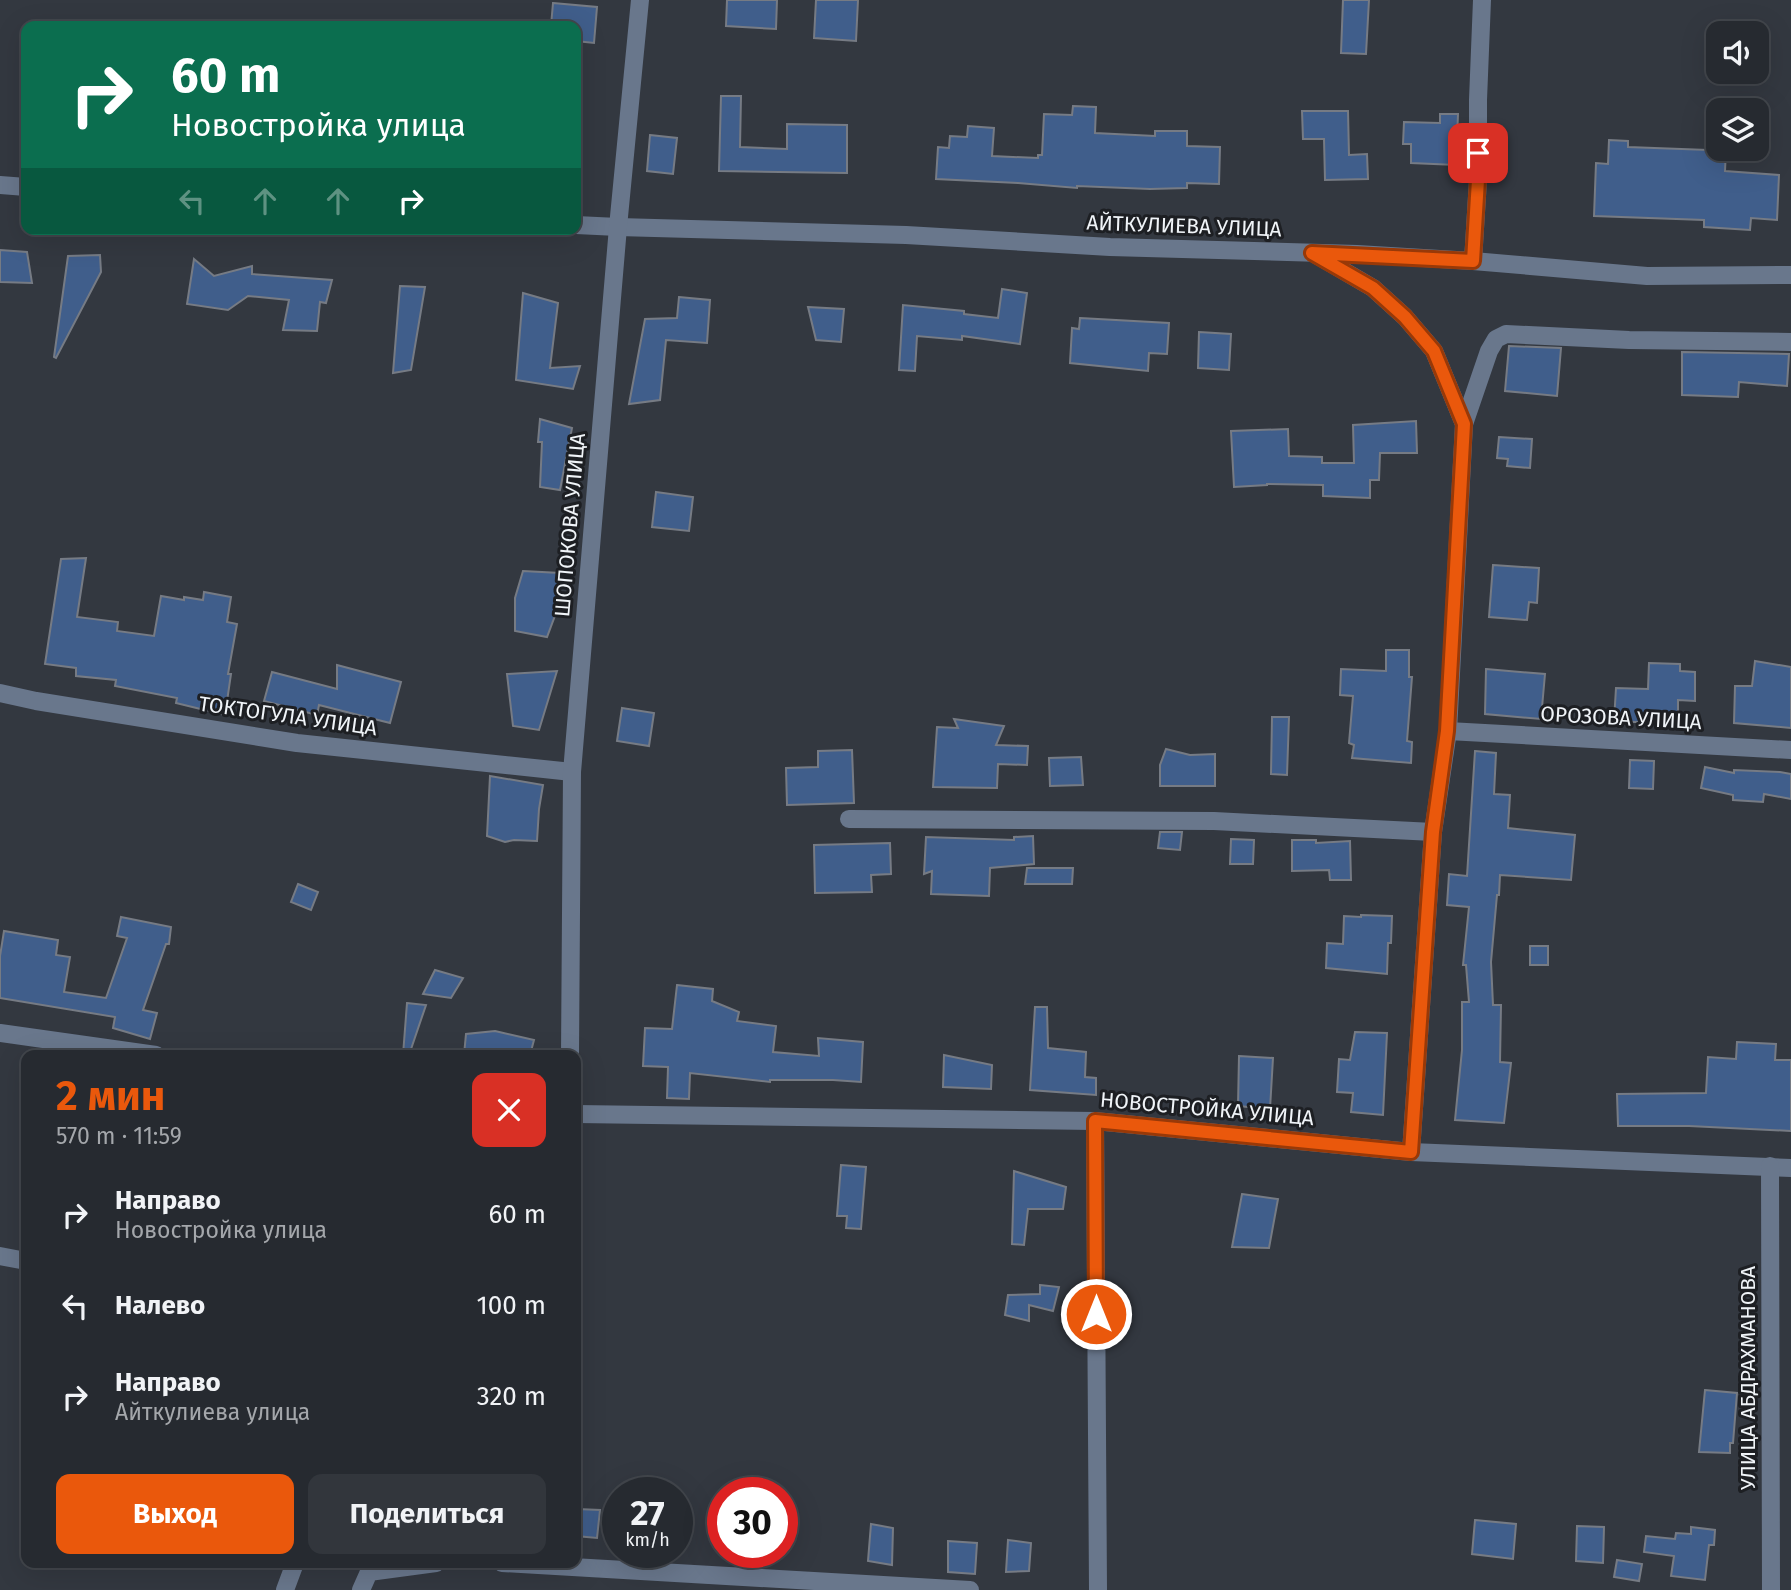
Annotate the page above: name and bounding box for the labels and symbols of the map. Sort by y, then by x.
pin [1448,123,1508,183]
street label: АЙТКУЛИЕВА УЛИЦА [1086,210,1282,242]
street label: ШОПОКОВА УЛИЦА [549,432,591,618]
street label: ТОКТОГУЛА УЛИЦА [197,691,379,741]
street label: ОРОЗОВА УЛИЦА [1540,701,1702,735]
street label: НОВОСТРОЙКА УЛИЦА [1099,1087,1315,1131]
street label: УЛИЦА АБДРАХМАНОВА [1735,1266,1761,1490]
position arrow [1059,1277,1133,1351]
speed limit sign: 30 [707,1477,798,1568]

